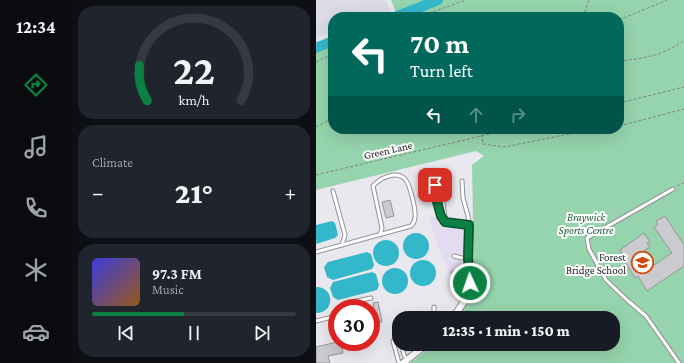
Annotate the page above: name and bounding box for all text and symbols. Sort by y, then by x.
text: 12:34 [16,17,56,37]
icon: left [344,28,396,80]
text: 70 m [410,28,469,59]
text: 22 [173,46,215,92]
text: Turn left [410,61,473,81]
icon: directions [22,71,50,99]
text: km/h [179,91,210,107]
icon: left [423,104,445,126]
icon: ahead [465,104,487,126]
icon: right [507,104,529,126]
icon: music [22,133,50,161]
street label: Green Lane [362,139,414,161]
text: Climate [92,155,133,170]
pin [418,168,452,202]
icon: arrive [424,174,446,196]
text: 21° [175,176,213,209]
text: − [92,180,104,205]
text: + [284,180,296,205]
icon: phone [22,194,50,222]
park label: Braywick Sports Centre [559,211,614,237]
school or university icon: Forest Bridge School [629,250,655,276]
place label: Forest Bridge School [566,251,626,277]
icon: climate [22,256,50,284]
position arrow [449,262,491,304]
text: 97.3 FM [152,266,202,282]
text: Music [152,282,184,297]
speed limit sign: 30 [328,299,380,351]
icon: car [22,318,50,346]
icon: previous [115,322,137,344]
icon: pause [183,322,205,344]
icon: next [251,322,273,344]
text: 12:35 · 1 min · 150 m [442,323,570,339]

